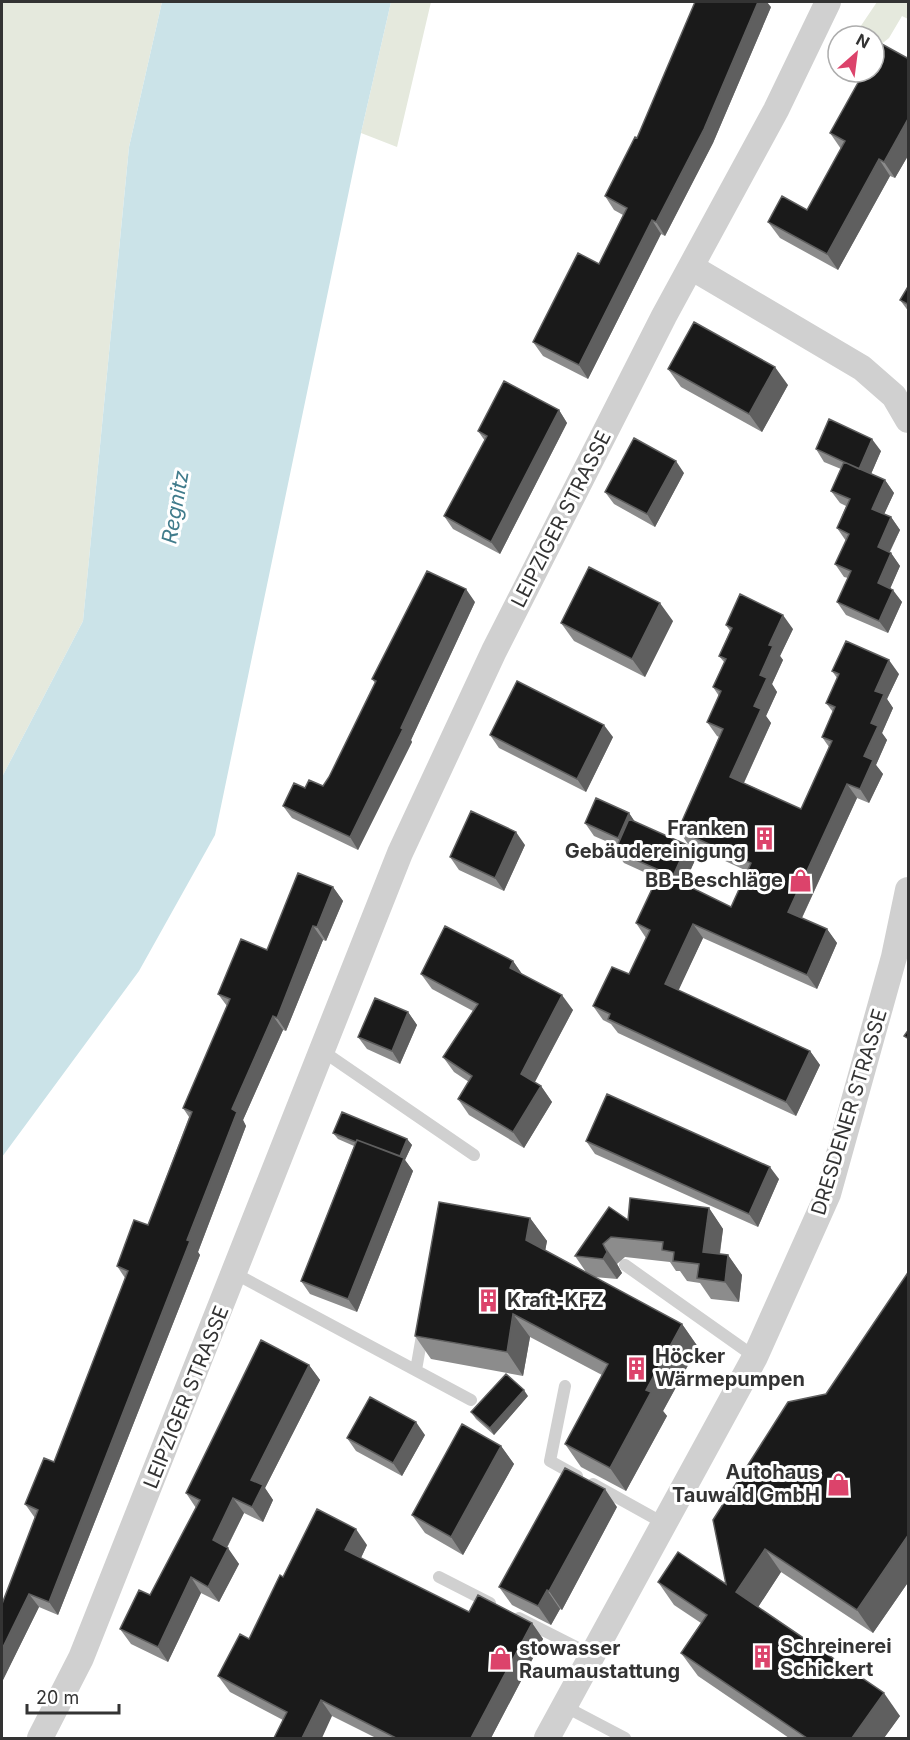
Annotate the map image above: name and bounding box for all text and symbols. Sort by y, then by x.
north arrow [826,24,886,84]
text: N [853,29,873,52]
street label: LEIPZIGER STRASSE [506,427,616,611]
water label: Regnitz [156,468,194,546]
place label: Franken Gebäudereinigung [565,816,746,863]
building icon: Franken Gebäudereinigung [751,826,777,852]
shop icon: BB-Beschläge [788,867,814,893]
place label: BB-Beschläge [645,868,783,892]
street label: DRESDENER STRASSE [806,1006,892,1218]
building icon: Kraft-KFZ [476,1287,502,1313]
place label: Kraft-KFZ [507,1288,604,1312]
street label: LEIPZIGER STRASSE [138,1302,234,1492]
place label: Höcker Wärmepumpen [655,1344,805,1391]
building icon: Höcker Wärmepumpen [624,1355,650,1381]
place label: Autohaus Tauwald GmbH [672,1460,820,1507]
shop icon: Autohaus Tauwald GmbH [825,1471,851,1497]
place label: Schreinerei Schickert [780,1634,892,1681]
place label: stowasser Raumaustattung [519,1636,680,1683]
building icon: Schreinerei Schickert [749,1644,775,1670]
shop icon: stowasser Raumaustattung [488,1646,514,1672]
scale bar [27,1677,118,1715]
text: 20 m [36,1687,79,1708]

